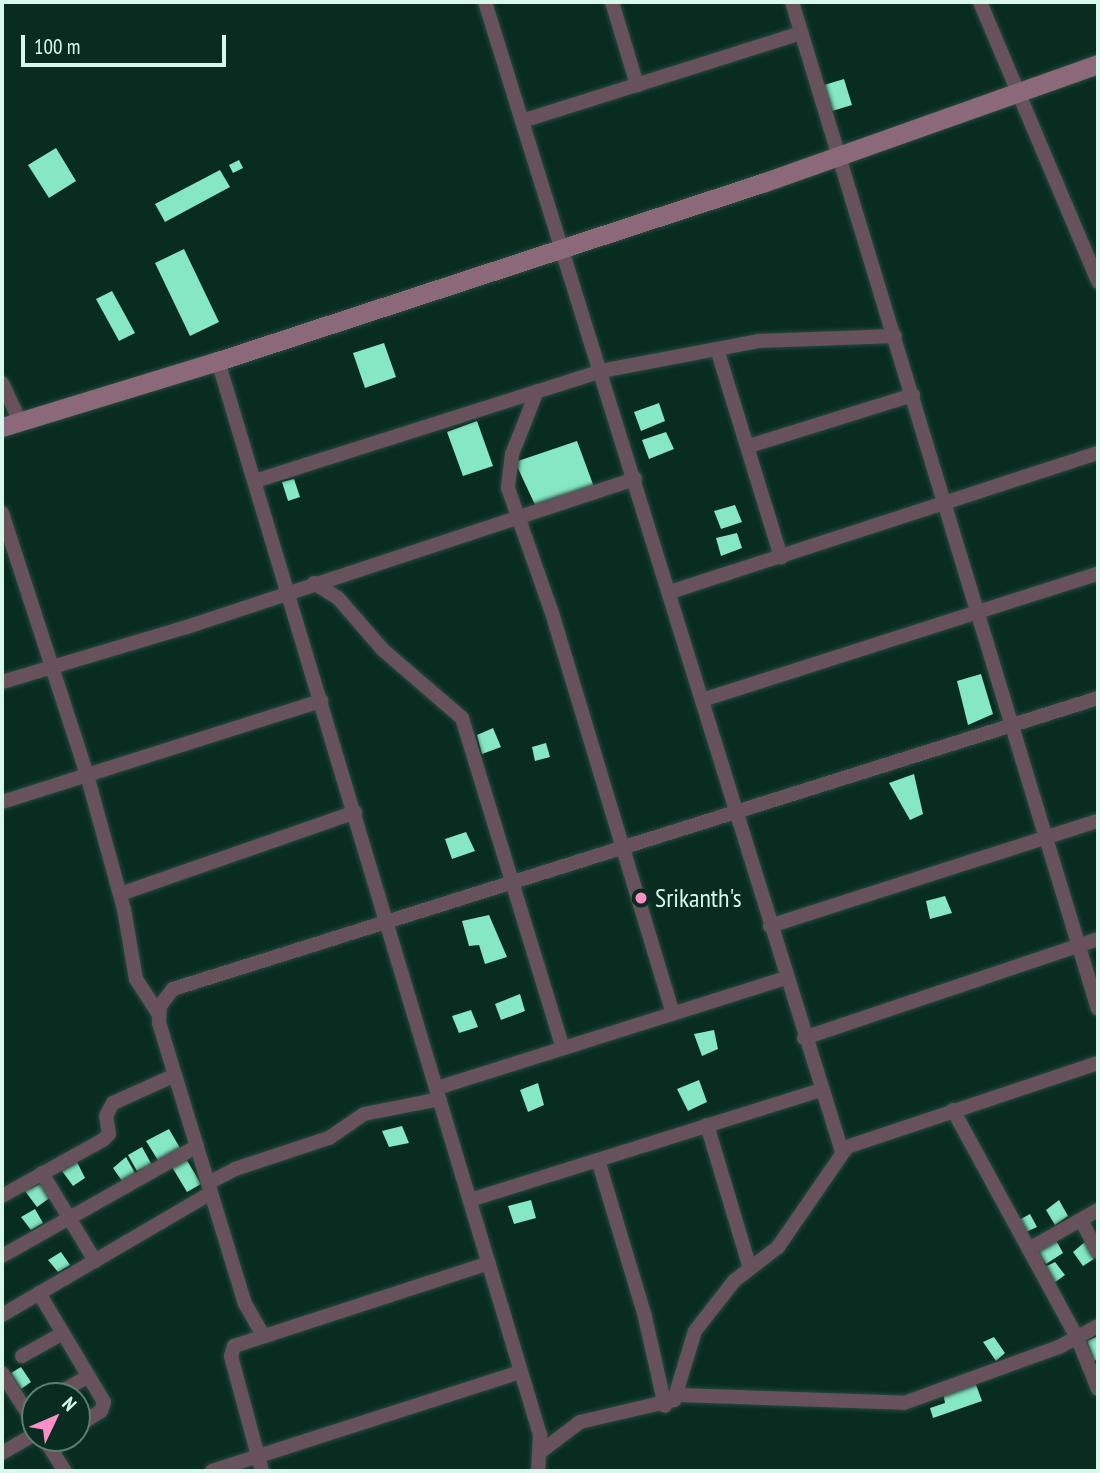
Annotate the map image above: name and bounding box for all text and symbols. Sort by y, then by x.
scale bar [24,21,229,65]
text: 100 m [34,33,80,60]
place label: Srikanth's [655,882,742,914]
marker: Srikanth's [633,890,649,906]
north arrow [21,1382,91,1452]
text: N [57,1392,82,1416]

